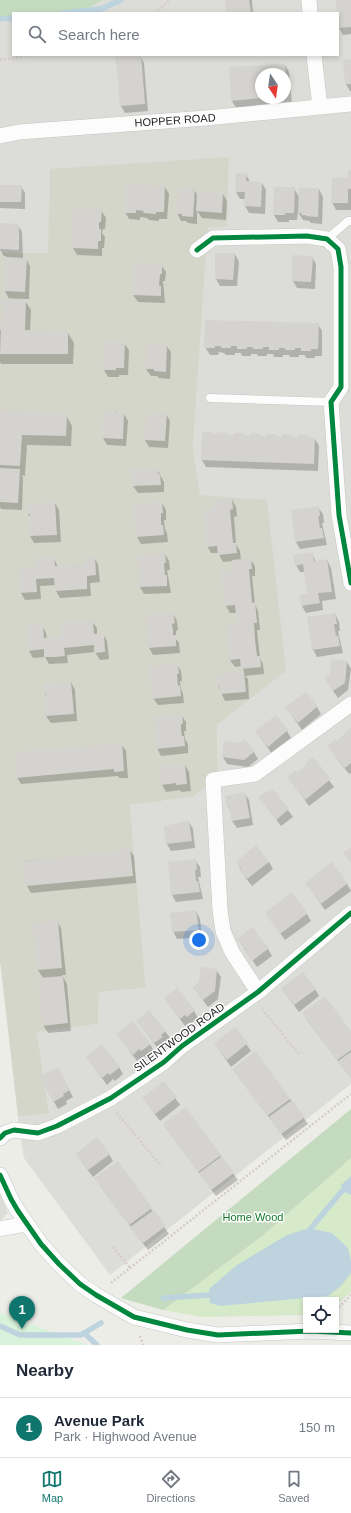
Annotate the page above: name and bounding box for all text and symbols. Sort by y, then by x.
search box [12,12,339,56]
icon: search [26,23,48,45]
text: Search here [58,26,140,43]
north arrow [255,68,291,104]
street label: HOPPER ROAD [134,111,216,129]
your location [189,930,209,950]
street label: SILENTWOOD ROAD [131,1000,227,1074]
park label: Home Wood [223,1211,283,1223]
pin: 1 [9,1296,35,1329]
map controls [303,1297,339,1333]
button: locate [303,1297,339,1333]
text: Nearby [16,1361,74,1380]
text: Avenue Park [54,1412,144,1429]
text: 1 [25,1420,33,1435]
text: 150 m [299,1420,335,1435]
text: Park · Highwood Avenue [54,1429,197,1444]
tab: Map [41,1468,63,1504]
tab: Directions [146,1468,195,1504]
tab: Saved [278,1468,309,1504]

